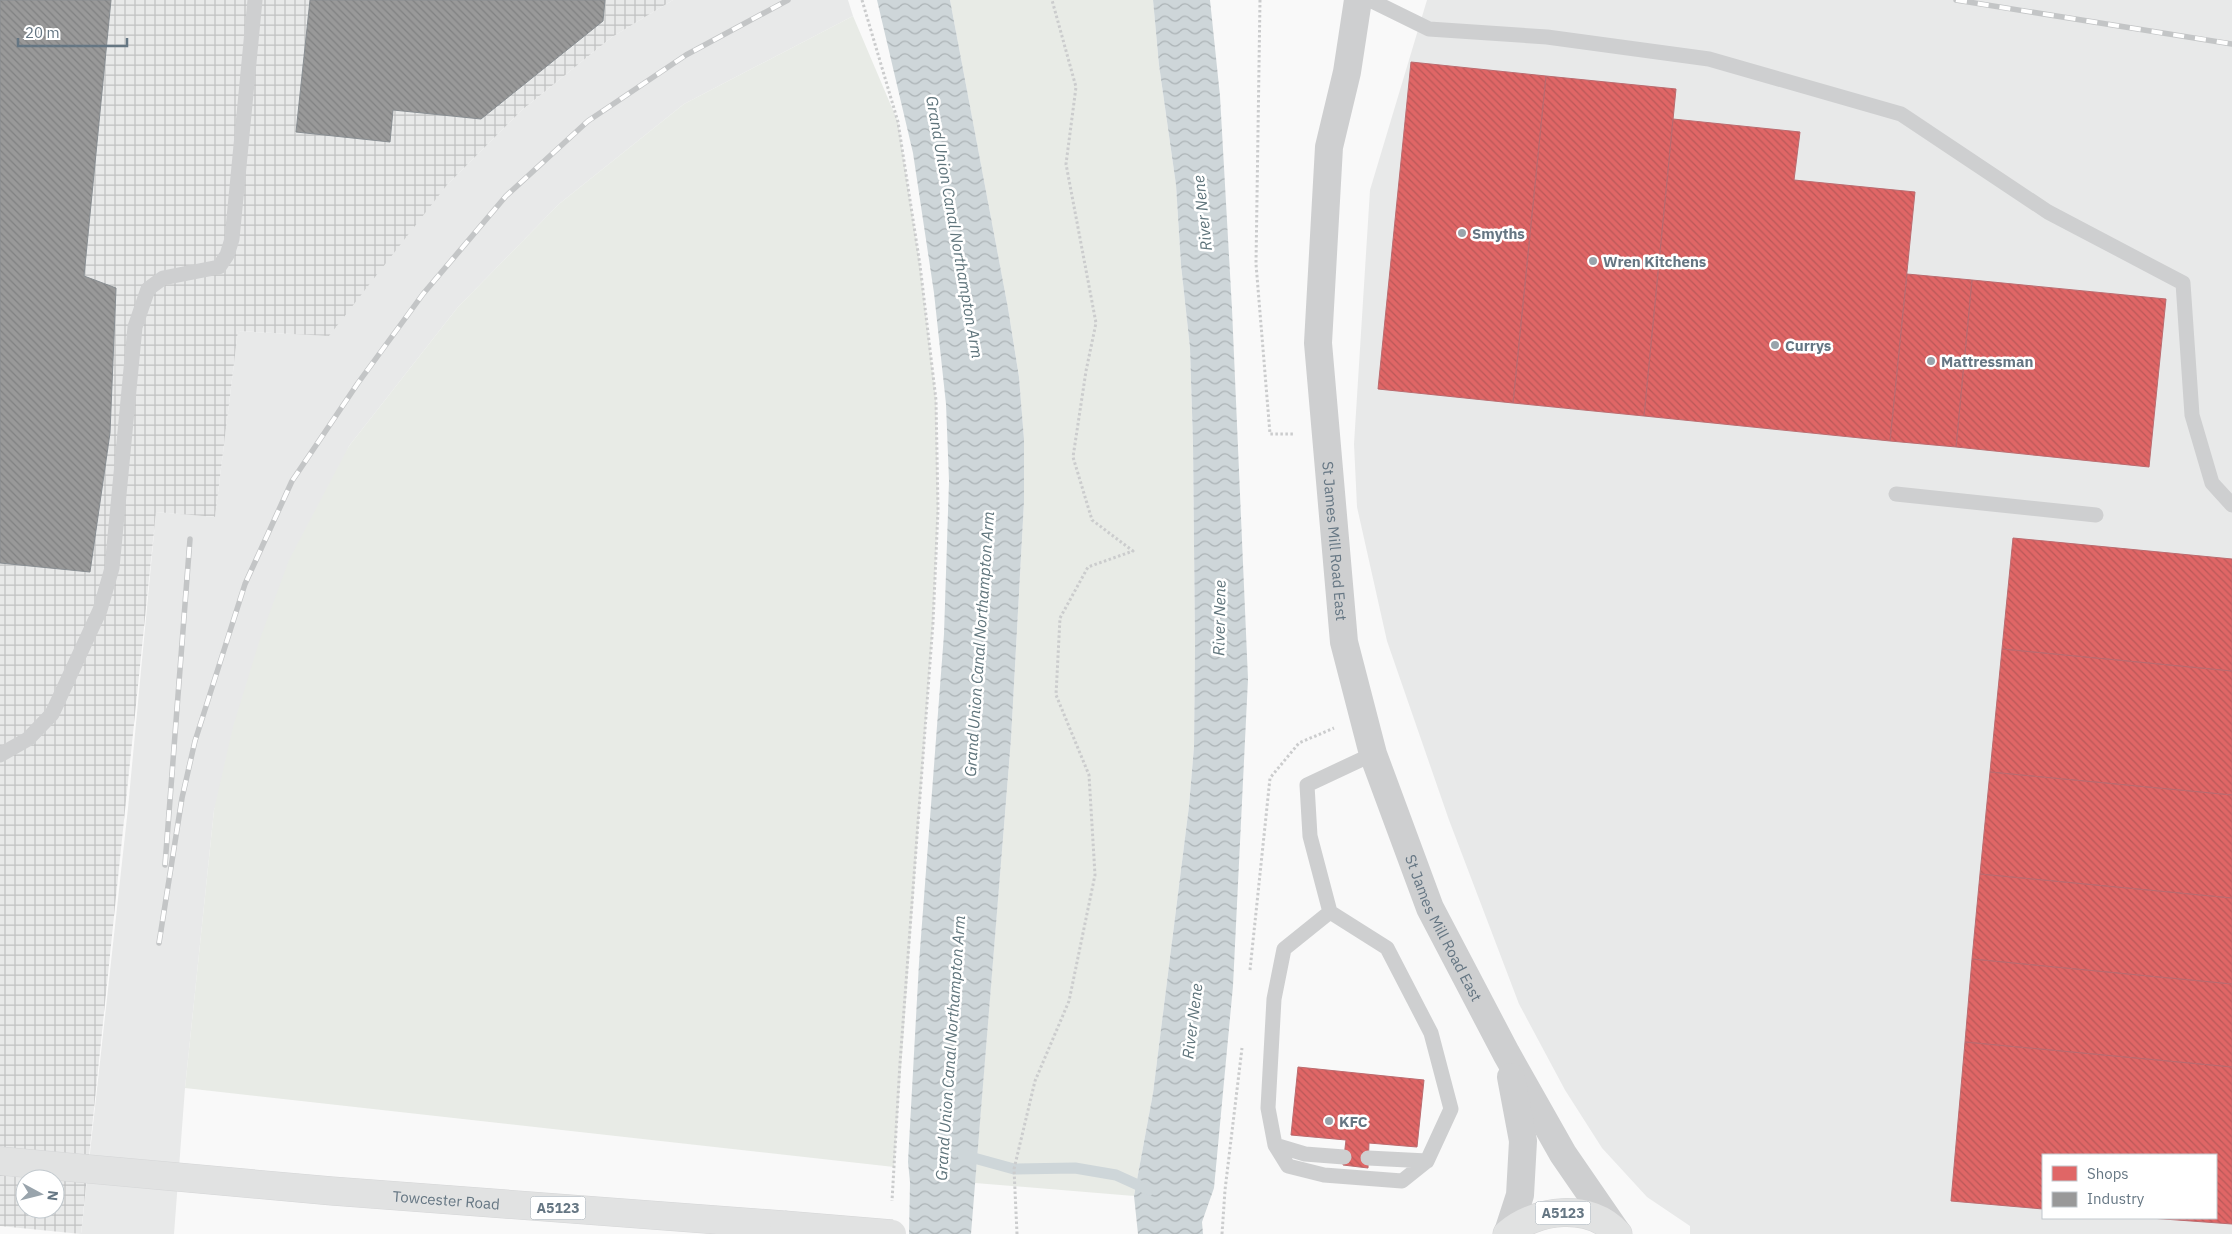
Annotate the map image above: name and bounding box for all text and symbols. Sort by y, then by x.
scale bar [18,15,126,47]
text: 20 m [25,23,60,42]
water label: Grand Union Canal Northampton Arm [922,94,988,360]
water label: River Nene [1188,174,1216,252]
place label: Smyths [1472,224,1525,243]
marker: Smyths [1456,227,1468,239]
place label: Wren Kitchens [1603,252,1707,271]
marker: Wren Kitchens [1587,255,1599,267]
place label: Currys [1785,336,1832,355]
marker: Currys [1769,339,1781,351]
place label: Mattressman [1941,352,2033,371]
marker: Mattressman [1925,355,1937,367]
street label: St James Mill Road East [1319,460,1352,622]
water label: Grand Union Canal Northampton Arm [960,511,998,777]
water label: River Nene [1208,580,1230,656]
street label: St James Mill Road East [1401,852,1487,1004]
water label: Grand Union Canal Northampton Arm [931,915,969,1181]
water label: River Nene [1177,982,1207,1060]
place label: KFC [1339,1112,1368,1131]
marker: KFC [1323,1115,1335,1127]
legend [2042,1154,2217,1219]
text: Shops [2087,1164,2129,1183]
north arrow [15,1169,65,1219]
street label: Towcester Road [392,1186,501,1213]
text: N [43,1189,62,1202]
text: Industry [2087,1189,2145,1208]
road number: A5123 [530,1196,586,1220]
road number: A5123 [1536,1202,1590,1224]

